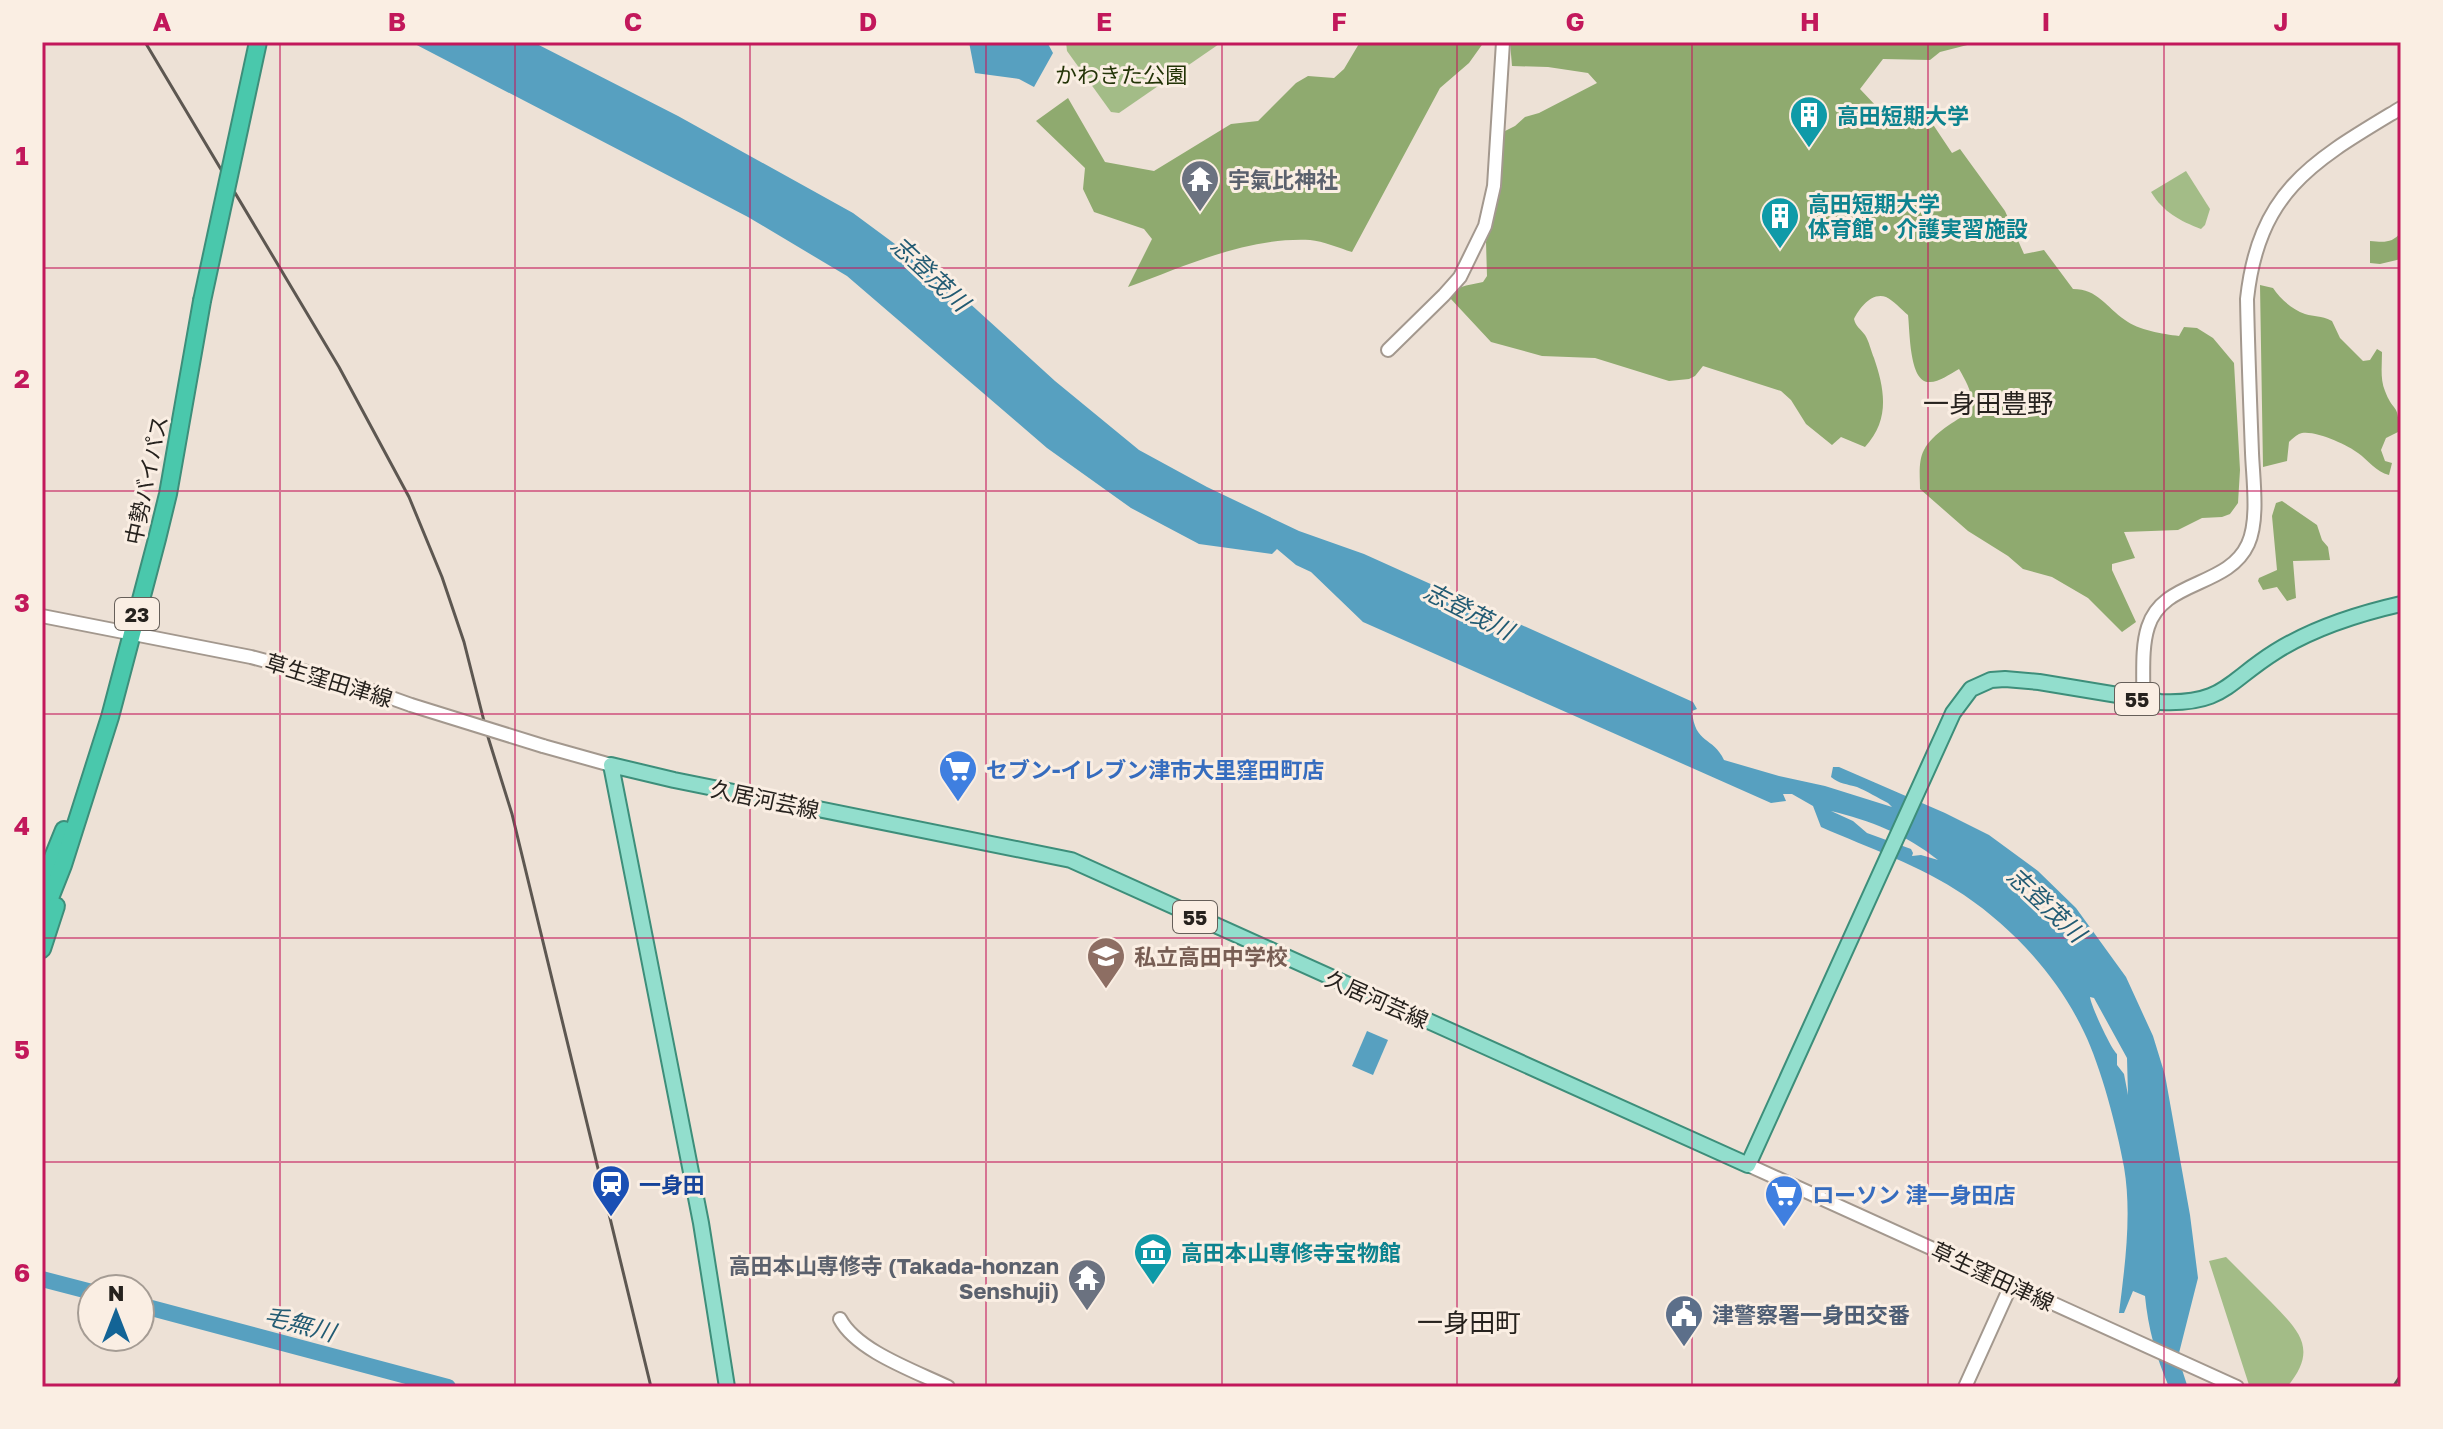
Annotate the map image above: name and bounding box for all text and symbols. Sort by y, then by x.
text: A [153,6,172,37]
text: B [388,6,406,37]
text: C [624,6,642,37]
text: D [859,6,877,37]
text: E [1096,6,1112,37]
text: F [1331,6,1347,37]
text: G [1565,6,1585,37]
text: H [1800,6,1820,37]
text: I [2042,6,2050,37]
text: J [2274,6,2288,37]
park label: かわきた公園 [1055,61,1187,88]
building icon: 高田短期大学 [1788,94,1830,149]
place label: 高田短期大学 [1837,102,1969,129]
text: 1 [15,140,29,171]
temple icon: 宇氣比神社 [1179,158,1221,213]
place label: 宇氣比神社 [1228,166,1338,193]
place label: 高田短期大学 体育館・介護実習施設 [1808,190,2028,242]
building icon: 高田短期大学 体育館・介護実習施設 [1759,195,1801,250]
water label: 志登茂川 [886,230,978,318]
text: 2 [14,363,30,394]
district label: 一身田豊野 [1923,388,2053,419]
street label: 中勢バイパス [119,413,173,547]
water label: 志登茂川 [1420,575,1521,646]
text: 3 [14,587,30,618]
road number: 23 [115,598,159,630]
street label: 草生窪田津線 [262,648,396,712]
road number: 55 [2115,683,2159,715]
supermarket icon: セブン-イレブン津市大里窪田町店 [937,748,979,803]
place label: セブン-イレブン津市大里窪田町店 [986,756,1324,783]
street label: 久居河芸線 [708,774,822,824]
text: 4 [14,810,30,841]
water label: 志登茂川 [2002,861,2094,949]
road number: 55 [1173,901,1217,933]
school or university icon: 私立高田中学校 [1085,935,1127,990]
place label: 私立高田中学校 [1134,943,1288,970]
street label: 久居河芸線 [1321,964,1433,1034]
text: 5 [14,1034,30,1065]
station icon: 一身田 [590,1163,632,1218]
place label: 一身田 [639,1171,705,1198]
supermarket icon: ローソン 津一身田店 [1763,1173,1805,1228]
place label: ローソン 津一身田店 [1812,1181,2016,1208]
museum icon: 高田本山専修寺宝物館 [1132,1231,1174,1286]
street label: 草生窪田津線 [1927,1236,2059,1316]
place label: 高田本山専修寺宝物館 [1181,1239,1401,1266]
place label: 高田本山専修寺 (Takada-honzan Senshuji) [729,1252,1059,1304]
text: 6 [14,1257,30,1288]
temple icon: 高田本山専修寺 (Takada-honzan Senshuji) [1066,1257,1108,1312]
north arrow [76,1273,156,1353]
text: N [108,1279,124,1306]
public building icon: 津警察署一身田交番 [1663,1293,1705,1348]
water label: 毛無川 [261,1300,341,1347]
place label: 津警察署一身田交番 [1712,1301,1910,1328]
district label: 一身田町 [1417,1307,1521,1338]

